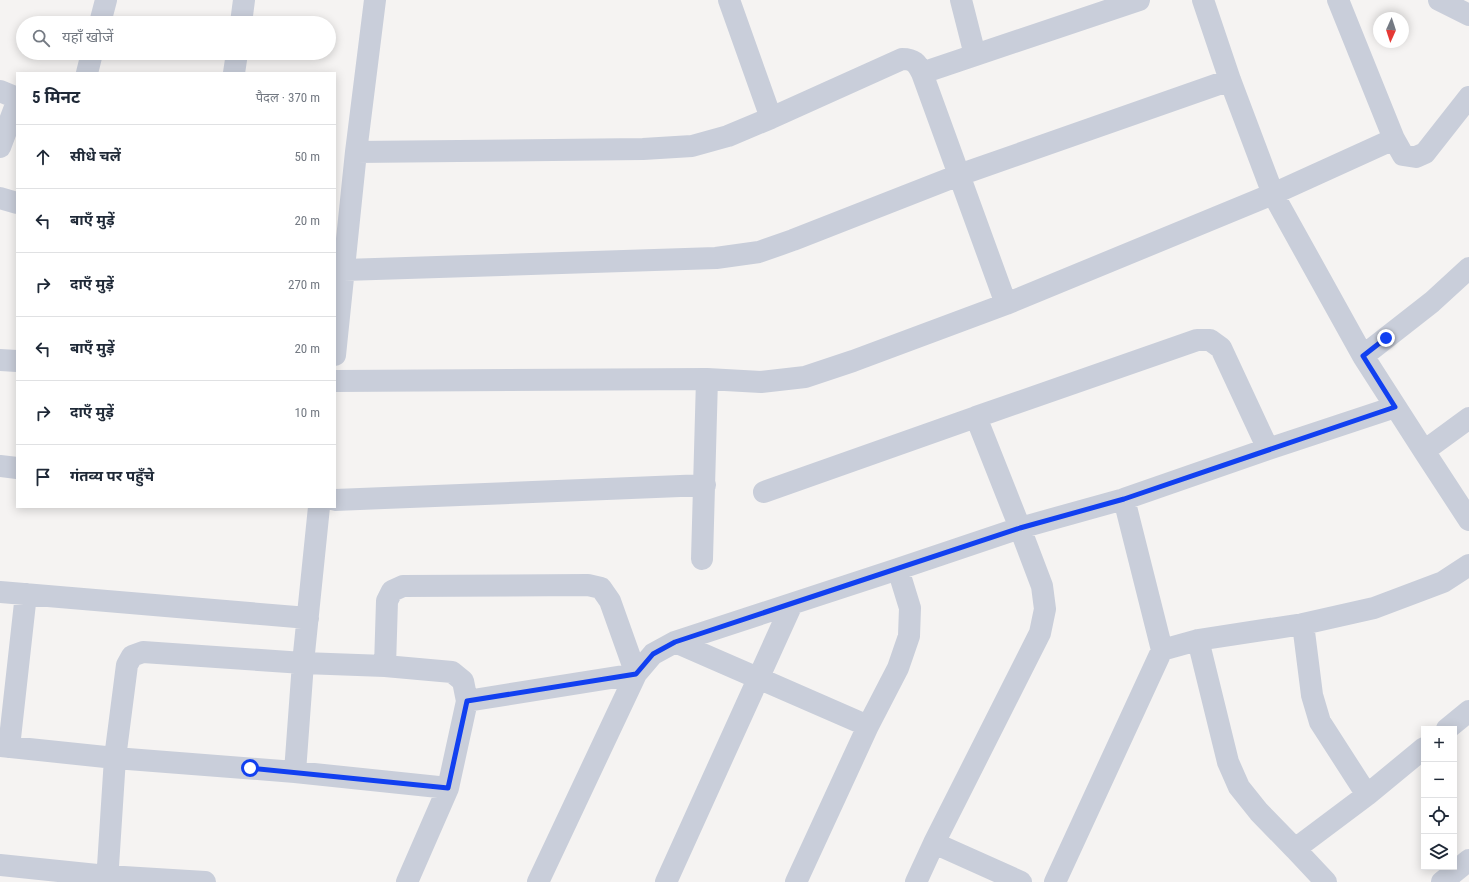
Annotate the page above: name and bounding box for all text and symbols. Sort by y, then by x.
north arrow [1373,12,1409,48]
search box [16,16,336,60]
icon: search [30,27,52,49]
text: यहाँ खोजें [62,28,113,46]
text: 5 मिनट [32,87,80,107]
text: पैदल · 370 m [256,90,320,105]
icon: ahead [32,146,54,168]
text: सीधे चलें [70,147,121,165]
text: 50 m [294,149,320,164]
icon: left [32,210,54,232]
text: बाएँ मुड़ें [70,211,115,229]
text: 20 m [294,213,320,228]
icon: right [32,274,54,296]
text: दाएँ मुड़ें [70,275,114,293]
text: 270 m [288,277,320,292]
route end [1377,329,1395,347]
icon: left [32,338,54,360]
text: बाएँ मुड़ें [70,339,115,357]
text: 20 m [294,341,320,356]
icon: right [32,402,54,424]
text: दाएँ मुड़ें [70,403,114,421]
text: 10 m [294,405,320,420]
icon: arrive [32,466,54,488]
text: गंतव्य पर पहुँचे [70,467,154,485]
map controls [1421,726,1457,870]
button: + [1421,726,1457,762]
route start [241,759,259,777]
button: − [1421,762,1457,798]
button: locate [1421,798,1457,834]
button: layers [1421,834,1457,870]

